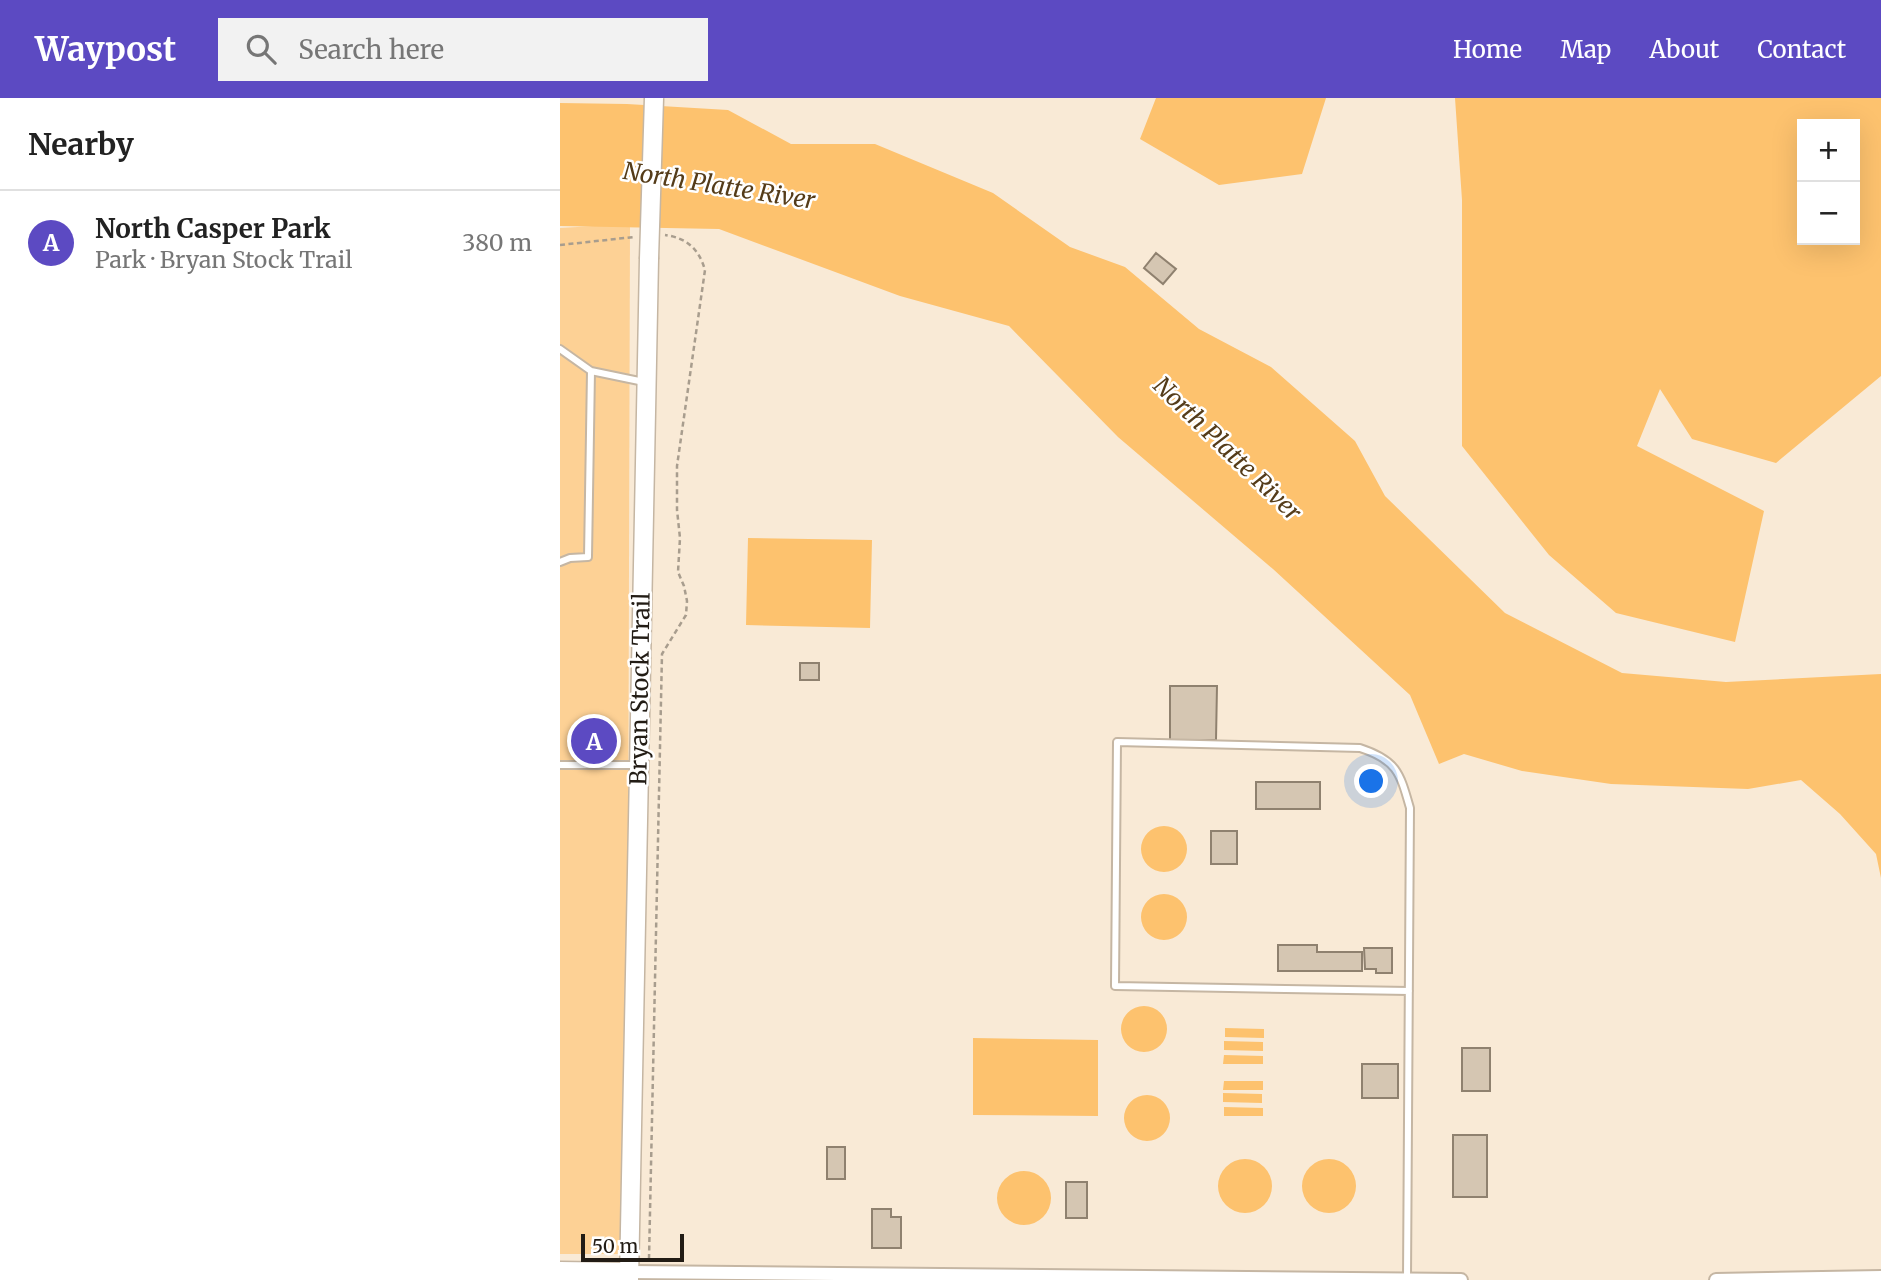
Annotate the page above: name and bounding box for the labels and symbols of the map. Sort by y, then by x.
water label: North Platte River [621,155,819,216]
water label: North Platte River [1147,370,1309,528]
street label: Bryan Stock Trail [623,592,656,786]
pin: A [571,715,617,767]
your location [1354,764,1388,798]
scale bar [581,1231,684,1263]

